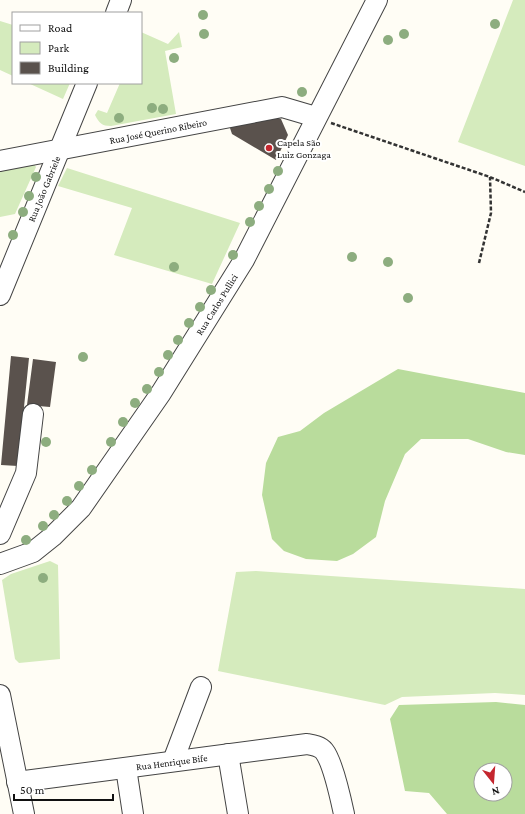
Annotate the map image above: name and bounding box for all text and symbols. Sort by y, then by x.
legend [12,12,142,84]
text: Road [48,21,73,35]
text: Park [48,41,70,55]
text: Building [48,61,89,75]
street label: Rua José Querino Ribeiro [109,117,208,146]
place label: Capela São Luiz Gonzaga [277,137,331,160]
marker: Capela São Luiz Gonzaga [264,143,274,153]
street label: Rua João Gabriele [26,154,63,223]
street label: Rua Carlos Pullici [194,272,240,337]
street label: Rua Henrique Bife [135,752,209,772]
north arrow [473,762,513,802]
scale bar [14,776,113,802]
text: 50 m [20,783,45,797]
text: N [490,785,501,799]

